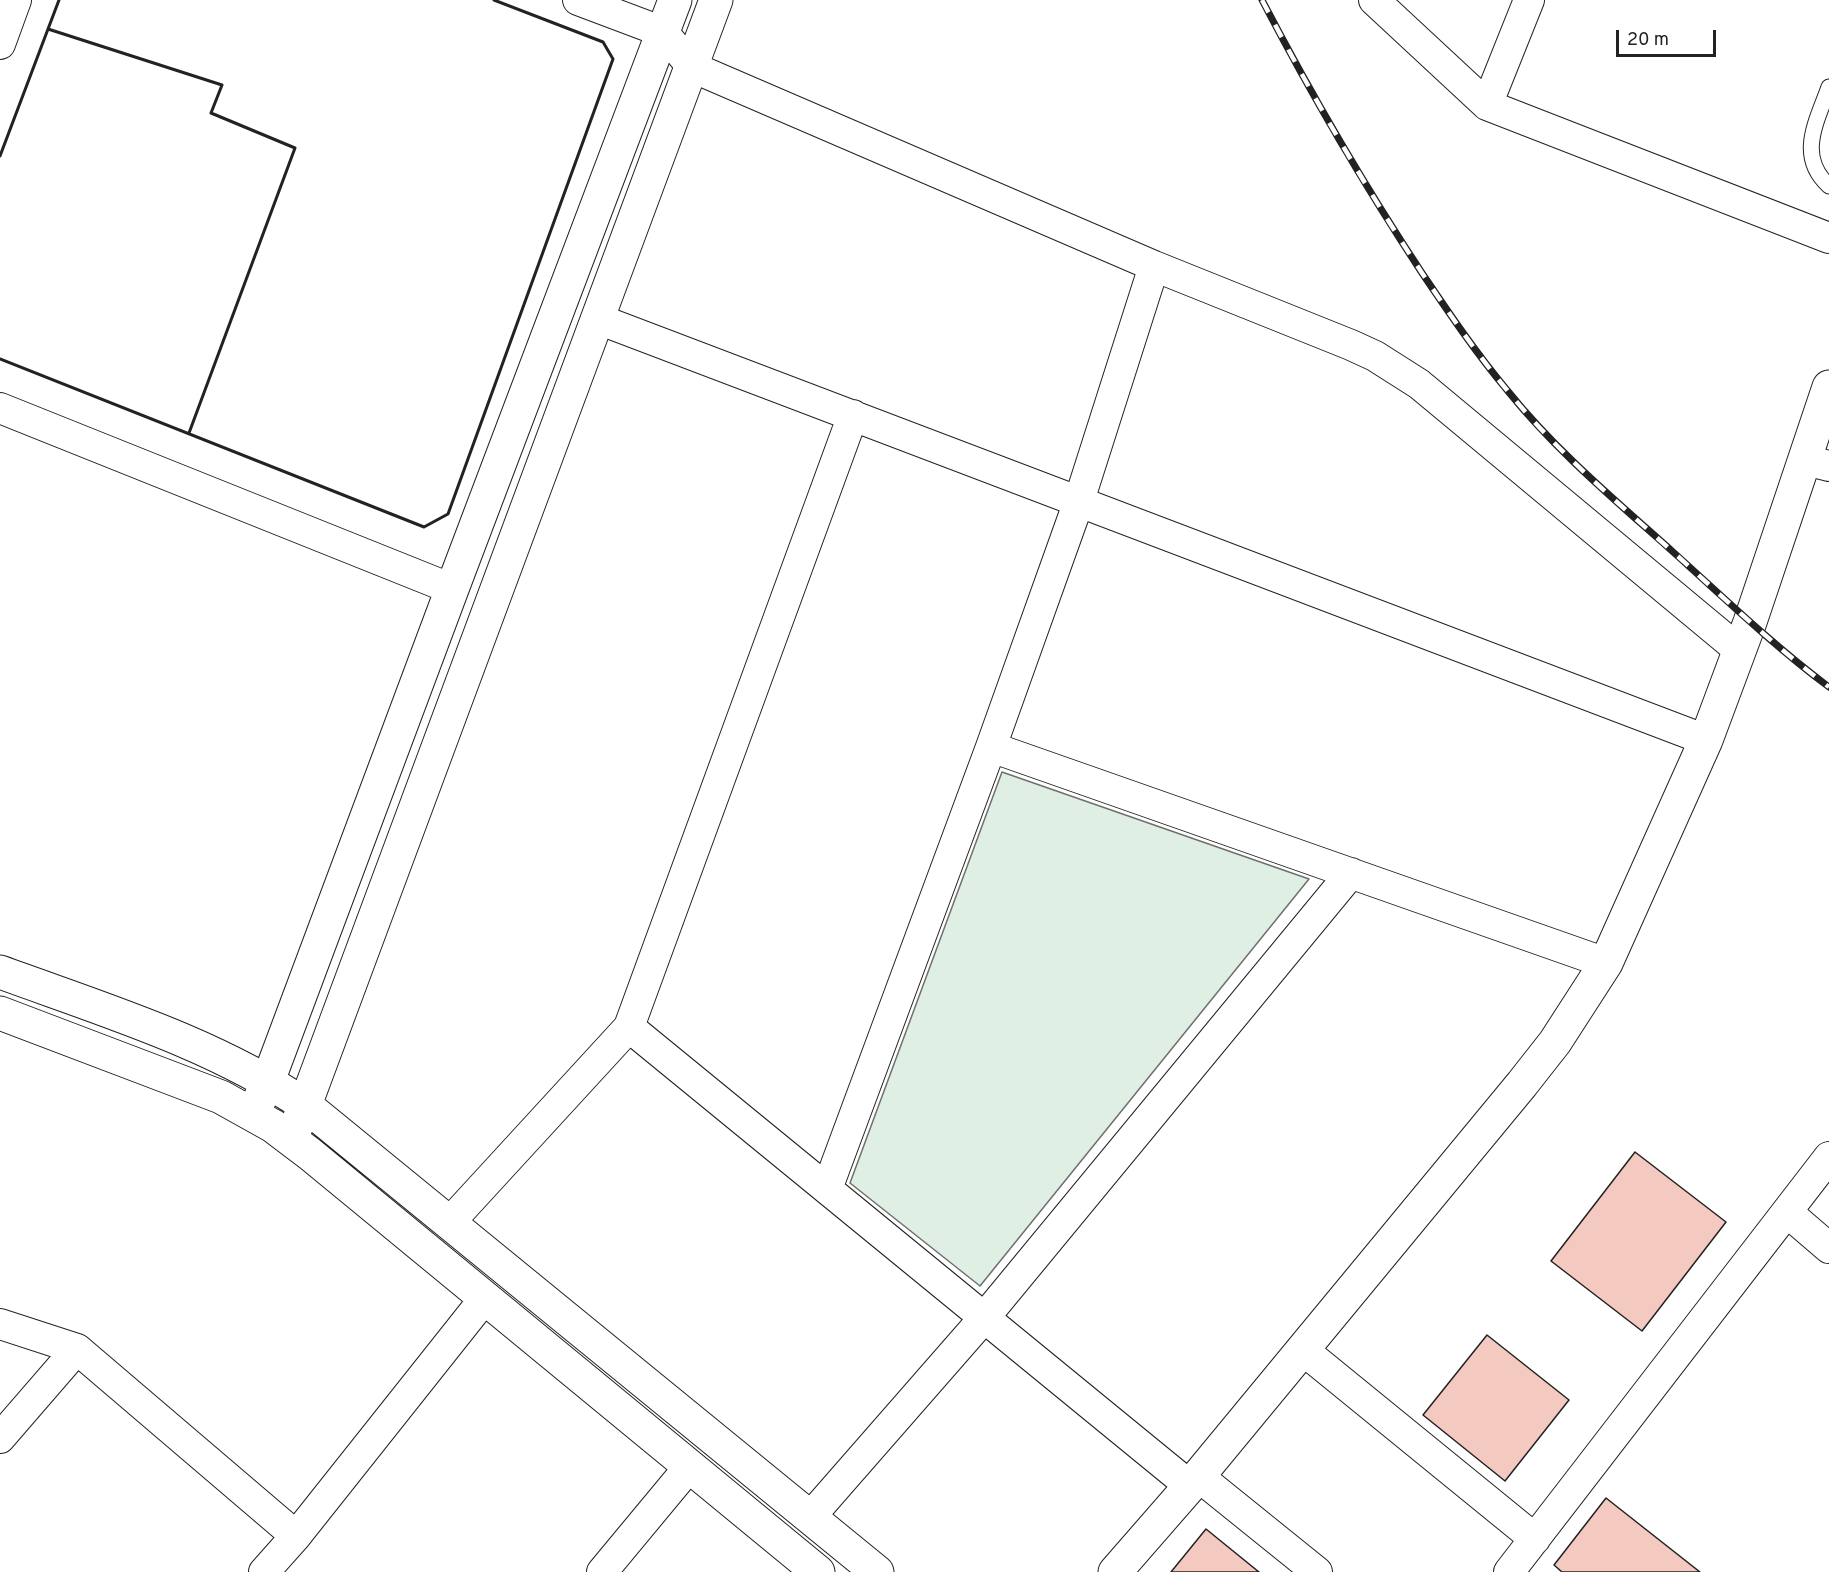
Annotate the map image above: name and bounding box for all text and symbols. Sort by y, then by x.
scale bar [1619,18,1720,56]
text: 20 m [1627,29,1669,52]

